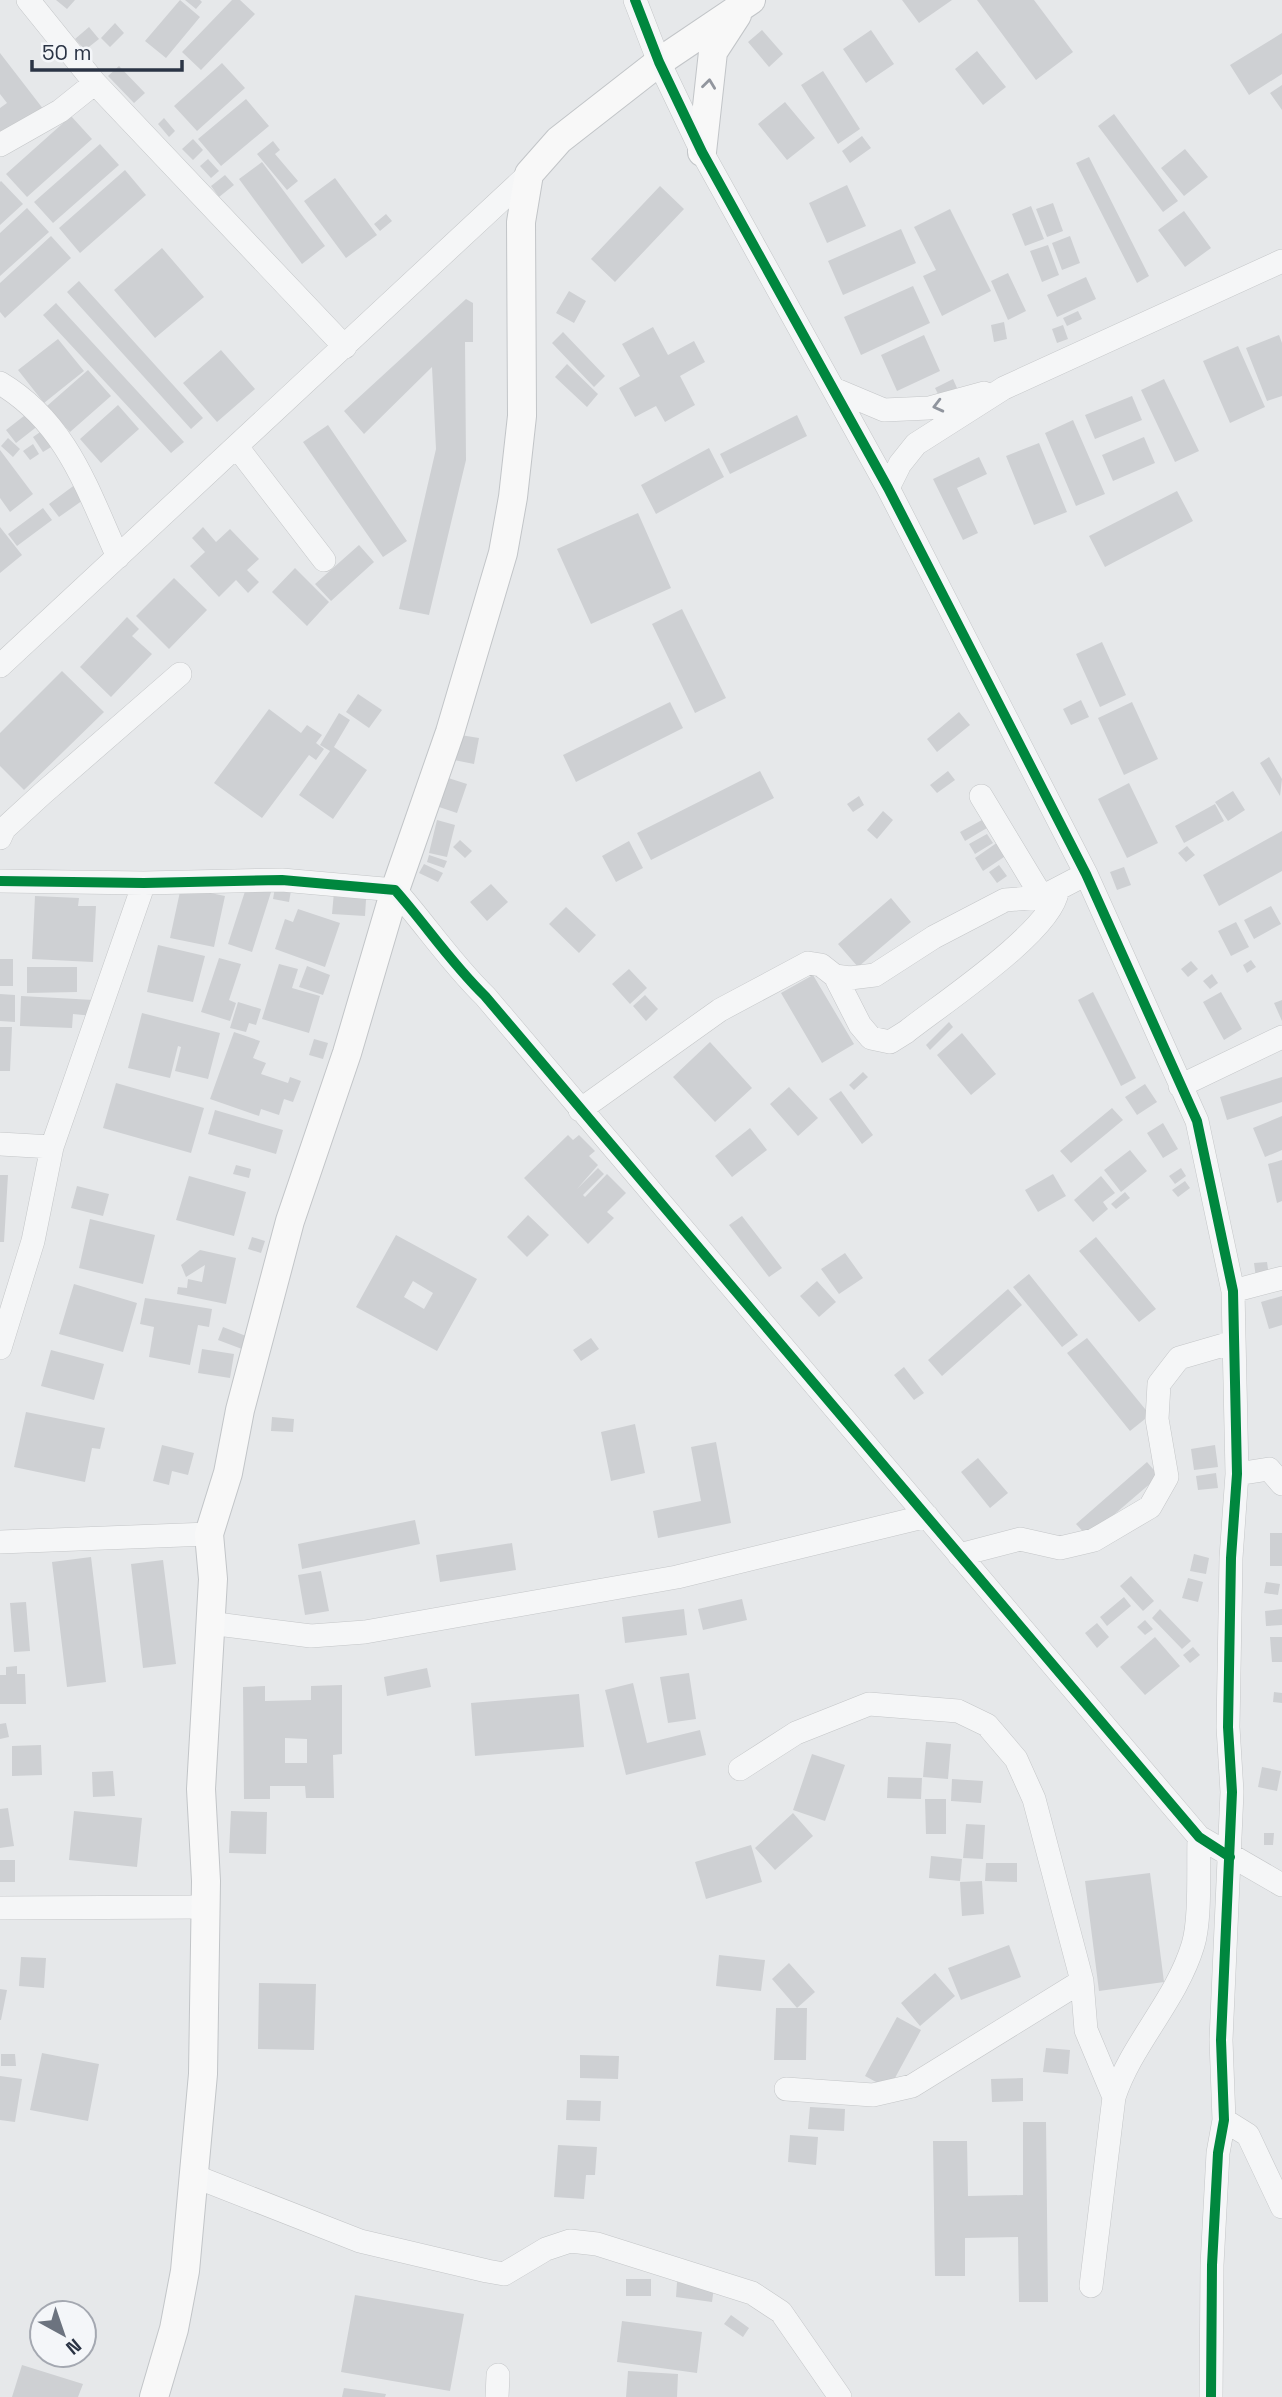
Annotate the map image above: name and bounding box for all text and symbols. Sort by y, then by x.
scale bar [32,28,182,72]
text: 50 m [42,39,92,66]
one-way arrow [701,78,716,90]
one-way arrow [933,397,945,412]
north arrow [28,2299,98,2369]
text: N [61,2333,87,2360]

